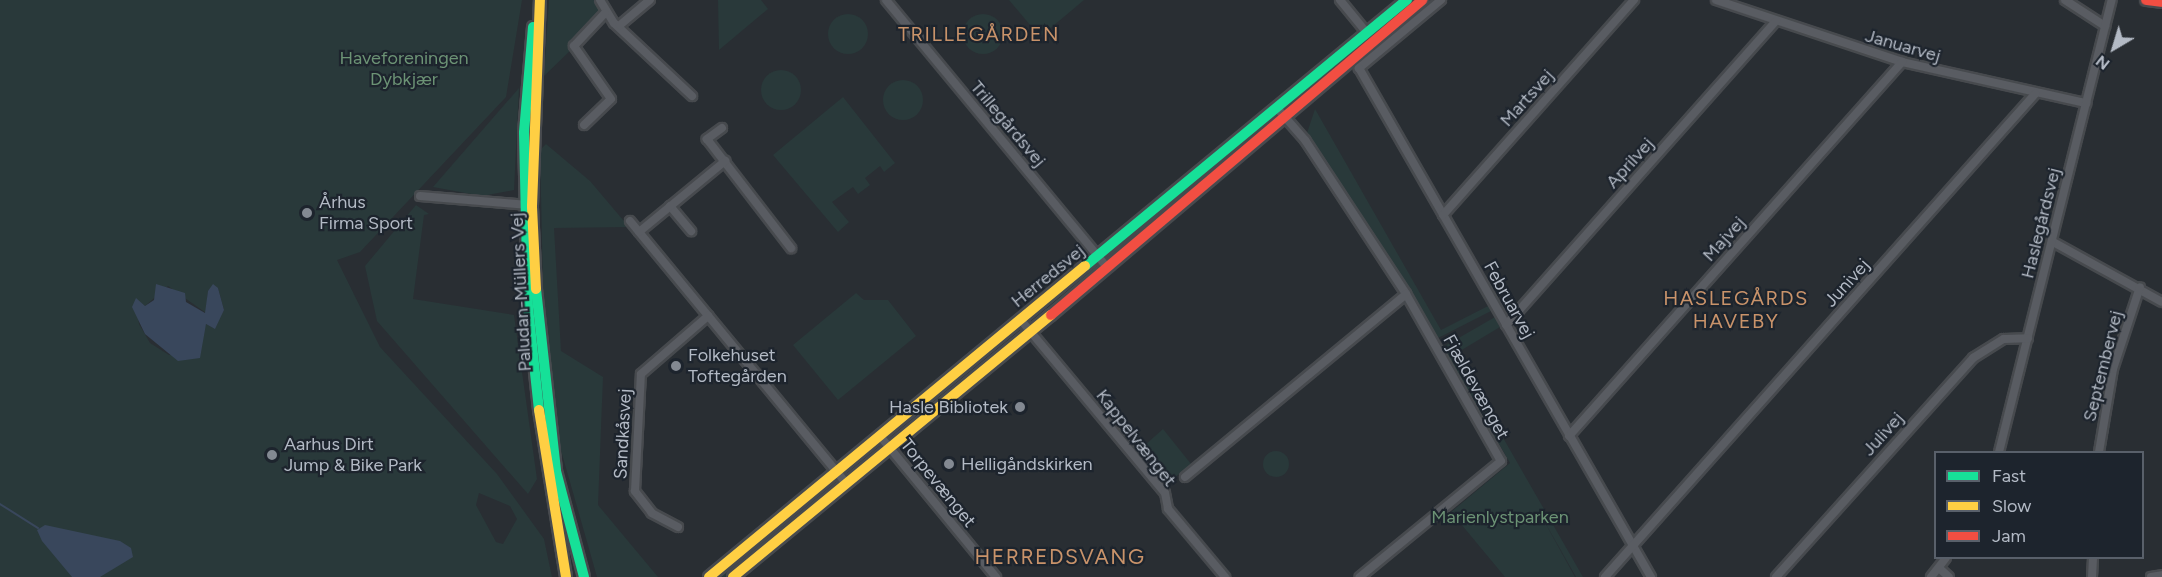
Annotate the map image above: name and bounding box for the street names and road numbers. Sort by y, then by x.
street label: Januarvej [1863,25,1943,67]
street label: Martsvej [1496,65,1558,131]
street label: Trillegårdsvej [966,77,1050,171]
street label: Aprilvej [1602,133,1658,193]
street label: Haslegårdsvej [2017,165,2065,281]
street label: Paludan-Müllers Vej [506,212,536,372]
street label: Majvej [1698,212,1750,266]
street label: Herredsvej [1007,240,1089,312]
street label: Junivej [1820,254,1874,312]
street label: Februarvej [1479,257,1539,343]
street label: Septembervej [2079,308,2127,424]
street label: Fjældevænget [1438,331,1514,443]
street label: Kappelvænget [1091,385,1181,491]
street label: Sandkåsvej [610,388,636,480]
street label: Julivej [1858,408,1908,460]
street label: Torpevænget [896,434,980,532]

